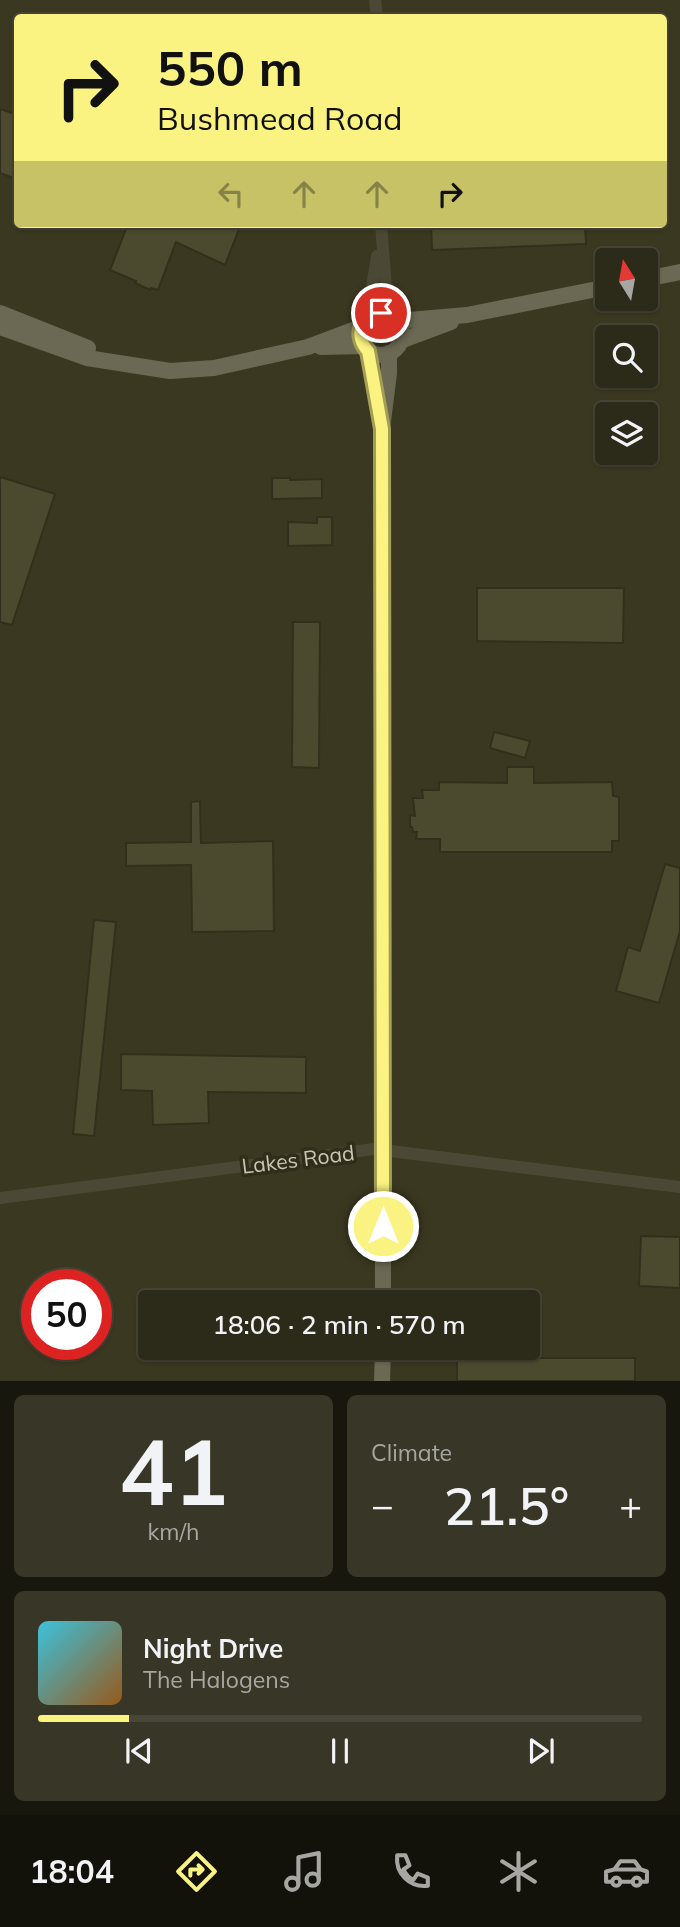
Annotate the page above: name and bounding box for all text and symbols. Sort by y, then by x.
text: 550 m [157,37,303,98]
icon: right [42,42,133,133]
text: Bushmead Road [157,98,403,138]
icon: left [212,175,250,213]
icon: ahead [285,175,323,213]
icon: ahead [358,175,396,213]
icon: right [431,175,469,213]
north arrow [595,248,658,312]
map controls [595,248,658,465]
pin [351,283,411,343]
icon: arrive [362,294,400,332]
button: search [595,325,658,388]
button: layers [595,402,658,465]
street label: Lakes Road [240,1139,356,1179]
position arrow [346,1189,420,1263]
speed limit sign: 50 [21,1269,112,1360]
text: 18:06 · 2 min · 570 m [212,1308,466,1341]
text: 41 [119,1414,228,1528]
text: Climate [371,1438,452,1467]
text: 21.5° [444,1473,569,1538]
text: − [371,1481,394,1529]
text: + [619,1481,642,1529]
text: km/h [147,1517,200,1546]
text: Night Drive [143,1632,283,1665]
text: The Halogens [143,1665,290,1694]
icon: previous [120,1732,158,1770]
icon: pause [321,1732,359,1770]
icon: next [522,1732,560,1770]
icon: directions [172,1847,221,1896]
icon: music [280,1847,329,1896]
icon: phone [387,1847,436,1896]
icon: climate [494,1847,543,1896]
icon: car [602,1847,651,1896]
text: 18:04 [29,1851,114,1891]

